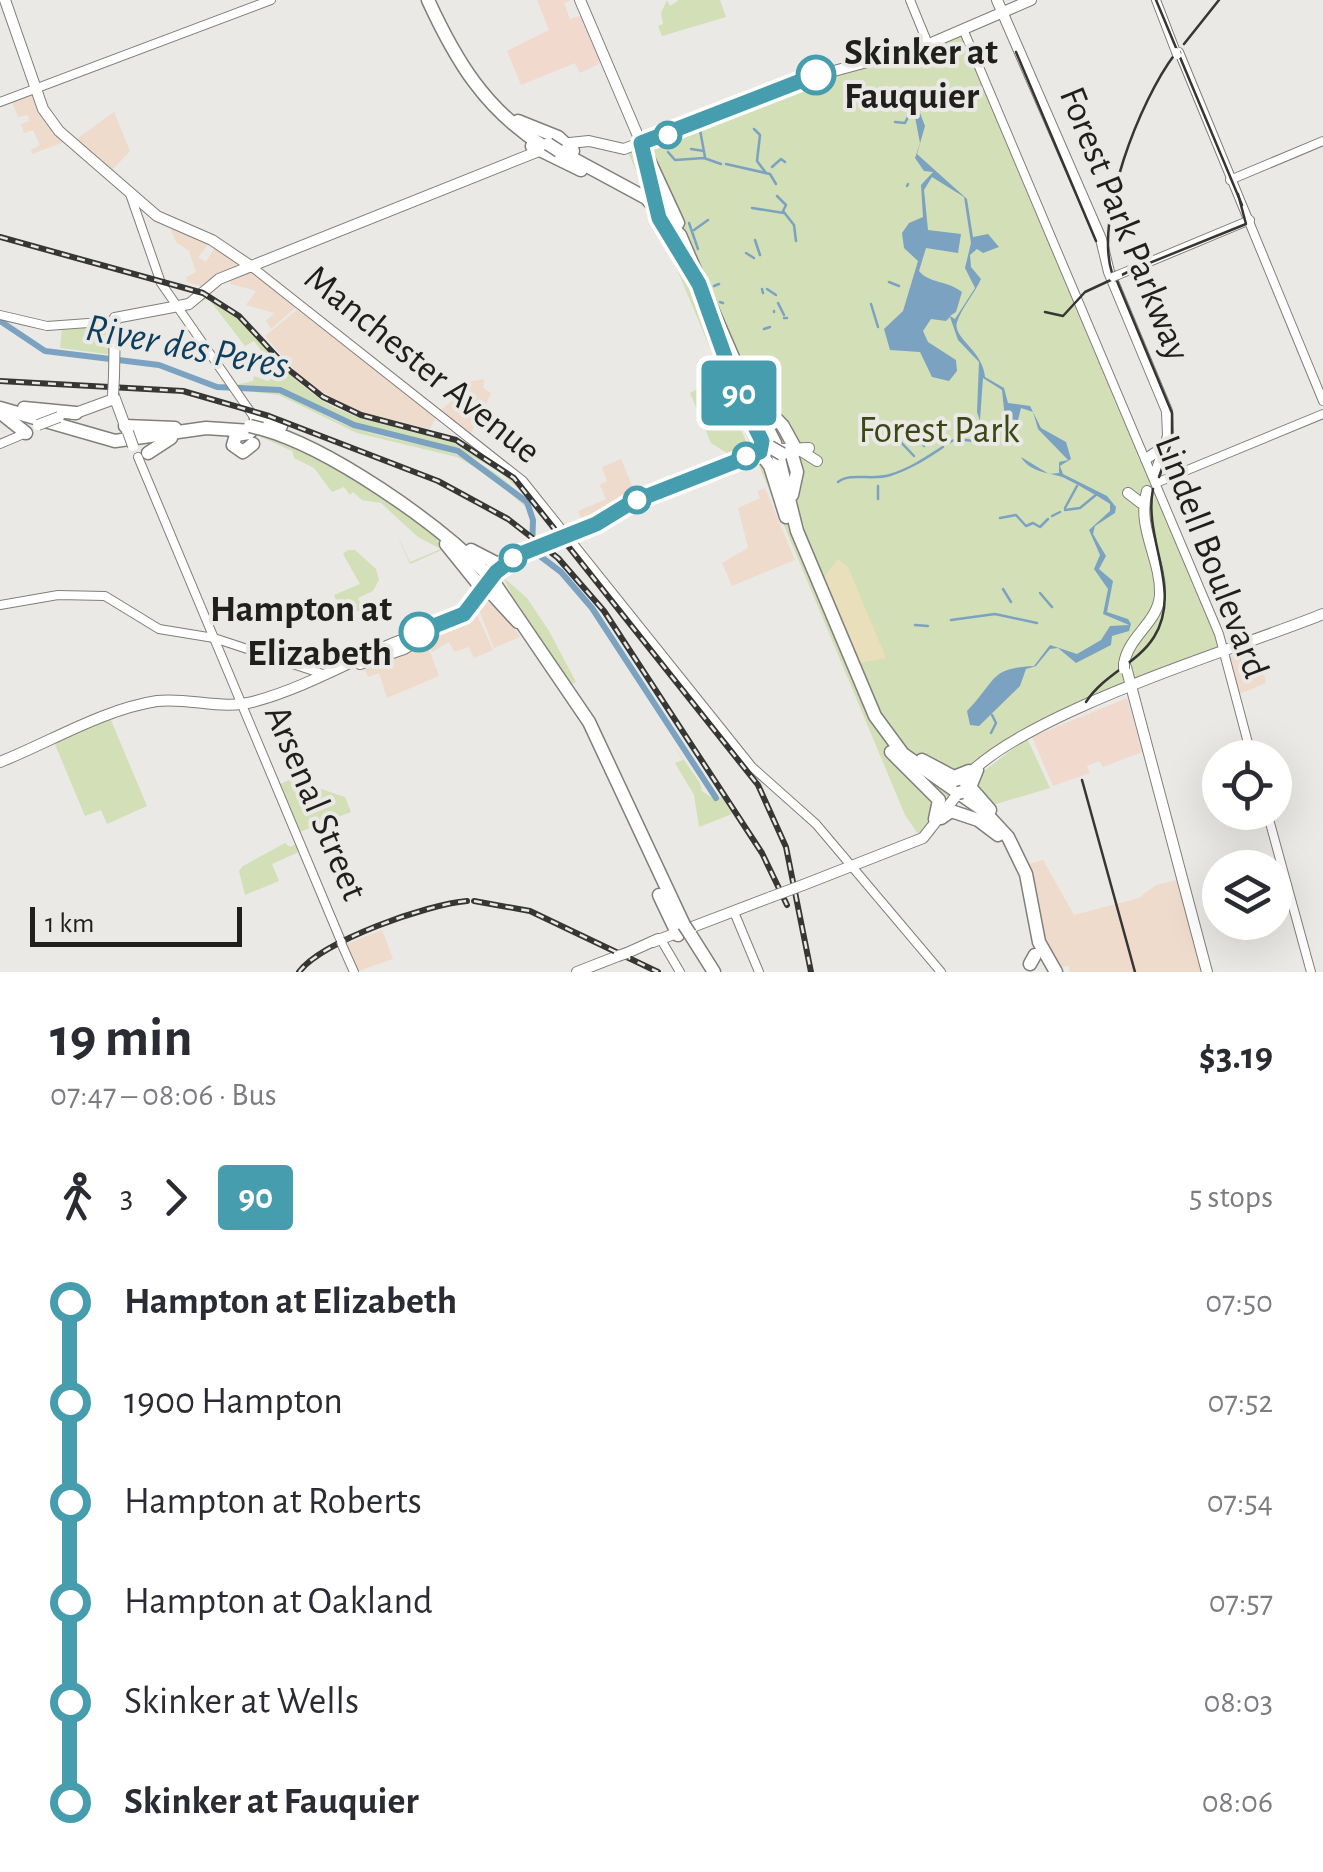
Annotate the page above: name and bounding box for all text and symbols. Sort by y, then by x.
place label: Skinker at Fauquier [844,34,998,116]
marker: Skinker at Fauquier [797,56,835,94]
street label: Forest Park Parkway [1052,82,1196,366]
unlabelled marker [655,122,681,148]
street label: Manchester Avenue [297,259,547,471]
water label: River des Peres [83,308,292,386]
line badge: 90 [694,360,784,426]
text: 90 [721,376,757,411]
park label: Forest Park [858,412,1020,450]
street label: Lindell Boulevard [1147,431,1275,683]
unlabelled marker [733,443,759,469]
unlabelled marker [624,487,650,513]
unlabelled marker [500,545,526,571]
place label: Hampton at Elizabeth [210,591,392,673]
marker: Hampton at Elizabeth [400,613,438,651]
street label: Arsenal Street [257,700,373,906]
map controls [1202,740,1292,940]
button: locate [1202,740,1292,830]
button: layers [1202,850,1292,940]
scale bar [30,902,242,946]
text: 1 km [45,910,94,938]
text: 19 min [50,1011,193,1066]
text: $3.19 [1199,1038,1273,1076]
text: 07:47 – 08:06 · Bus [50,1079,277,1111]
icon: walk [50,1170,105,1225]
icon: forward [148,1170,203,1225]
text: 90 [238,1180,273,1215]
text: 3 [120,1181,133,1213]
text: 5 stops [1189,1181,1273,1213]
text: Hampton at Elizabeth [124,1283,457,1321]
text: 07:50 [1205,1286,1273,1318]
text: 1900 Hampton [124,1383,343,1421]
text: 07:52 [1207,1386,1273,1418]
text: Hampton at Roberts [124,1483,422,1521]
text: 07:54 [1207,1486,1273,1518]
text: Hampton at Oakland [124,1583,433,1621]
text: 07:57 [1209,1586,1273,1618]
text: Skinker at Wells [124,1683,359,1721]
text: 08:03 [1204,1686,1273,1718]
text: Skinker at Fauquier [124,1783,419,1821]
text: 08:06 [1202,1786,1273,1818]

